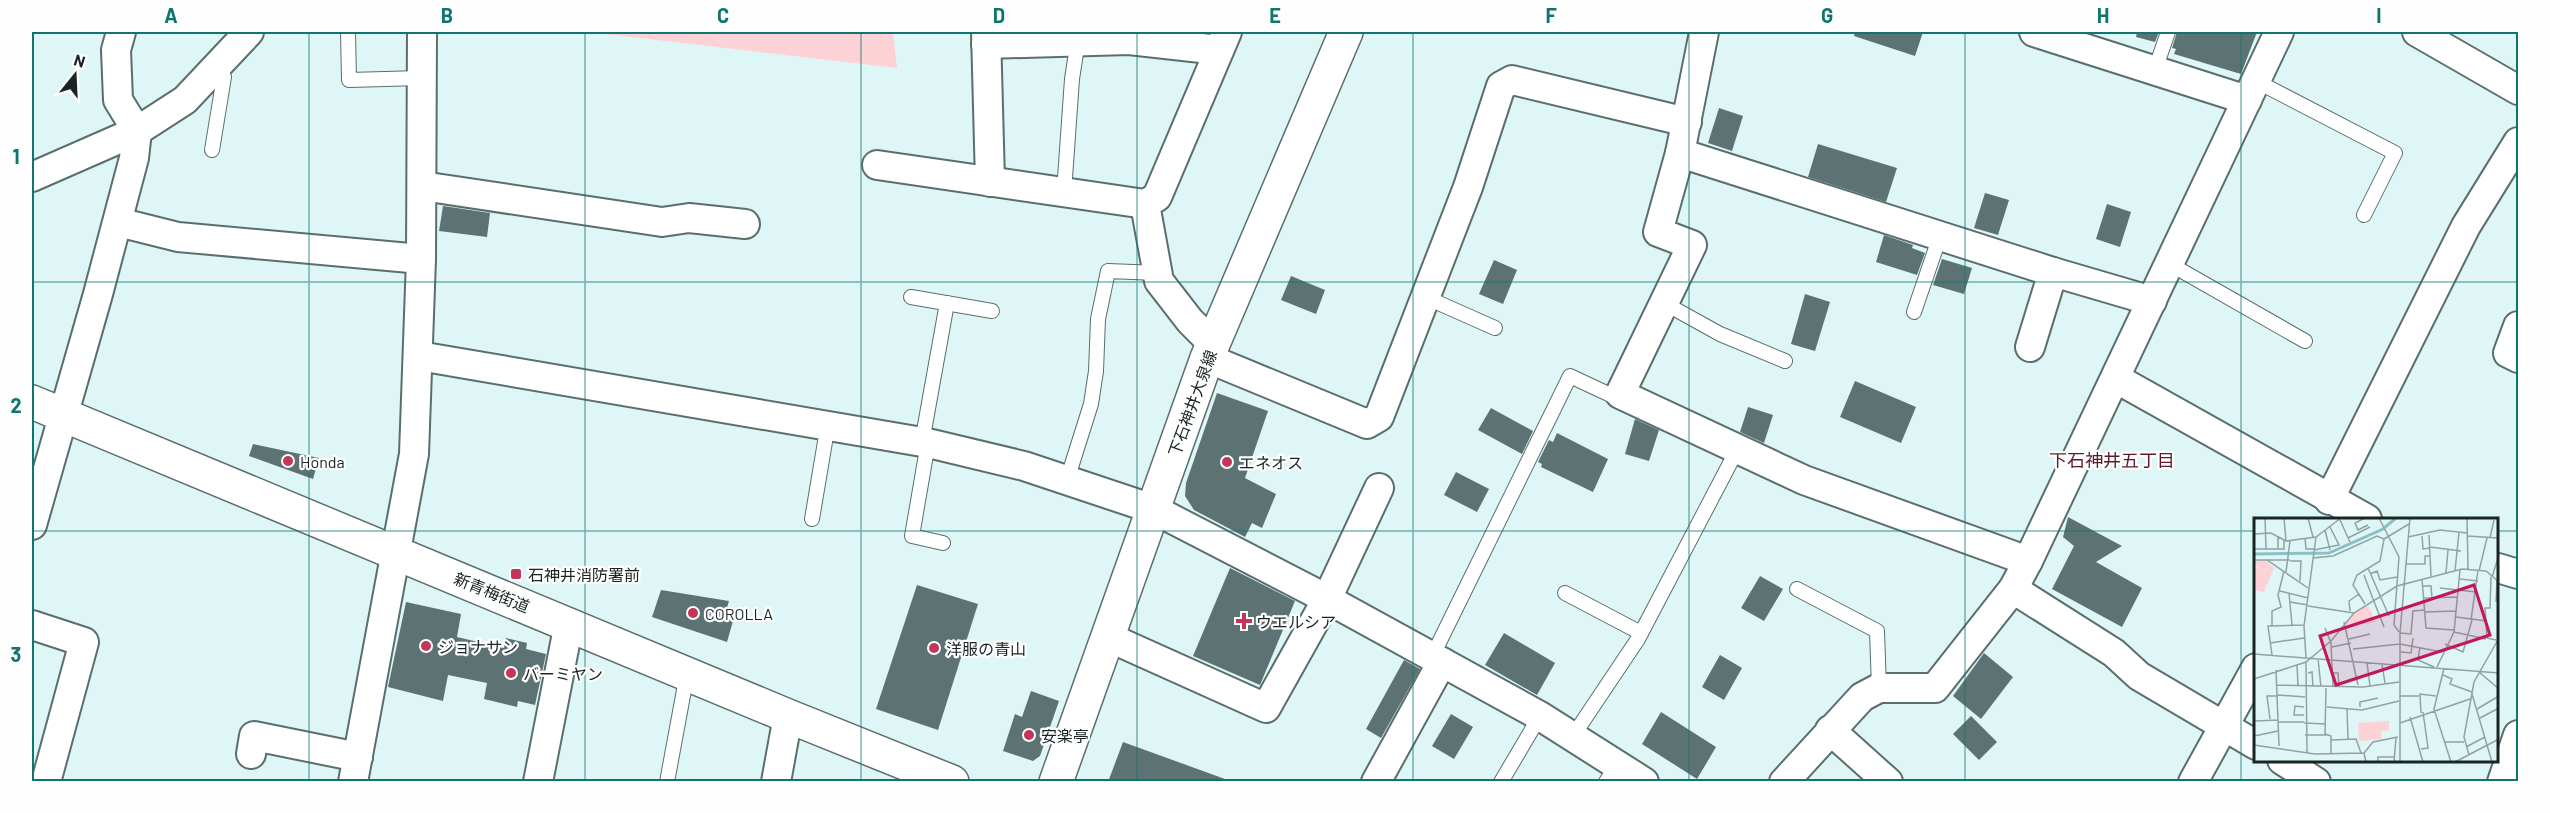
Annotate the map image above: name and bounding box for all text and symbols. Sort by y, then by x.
text: A [164,3,178,27]
text: B [441,3,453,27]
text: C [717,3,729,27]
text: D [993,3,1005,27]
text: E [1269,3,1281,27]
text: F [1545,3,1557,27]
text: G [1821,3,1833,27]
text: H [2097,3,2109,27]
text: I [2376,3,2382,27]
north arrow [45,45,105,105]
text: N [72,50,88,71]
text: 1 [12,144,20,168]
street label: 下石神井大泉線 [1164,347,1220,459]
text: 2 [10,393,22,417]
district label: 下石神井五丁目 [2049,449,2175,471]
place label: Honda [300,452,345,471]
place label: エネオス [1239,453,1303,472]
marker: Honda [281,454,295,468]
marker: エネオス [1220,455,1234,469]
inset map [2254,518,2499,762]
place label: 石神井消防署前 [528,565,640,584]
marker: 石神井消防署前 [509,567,523,581]
street label: 新青梅街道 [451,568,533,616]
place label: COROLLA [705,604,773,623]
marker: COROLLA [686,606,700,620]
place label: ウエルシア [1256,612,1336,631]
marker: ウエルシア [1237,614,1251,628]
place label: ジョナサン [438,637,518,656]
marker: ジョナサン [419,639,433,653]
place label: 洋服の青山 [946,639,1026,658]
marker: 洋服の青山 [927,641,941,655]
text: 3 [11,642,21,666]
place label: バーミヤン [523,664,603,683]
marker: バーミヤン [504,666,518,680]
place label: 安楽亭 [1041,726,1089,745]
marker: 安楽亭 [1022,728,1036,742]

